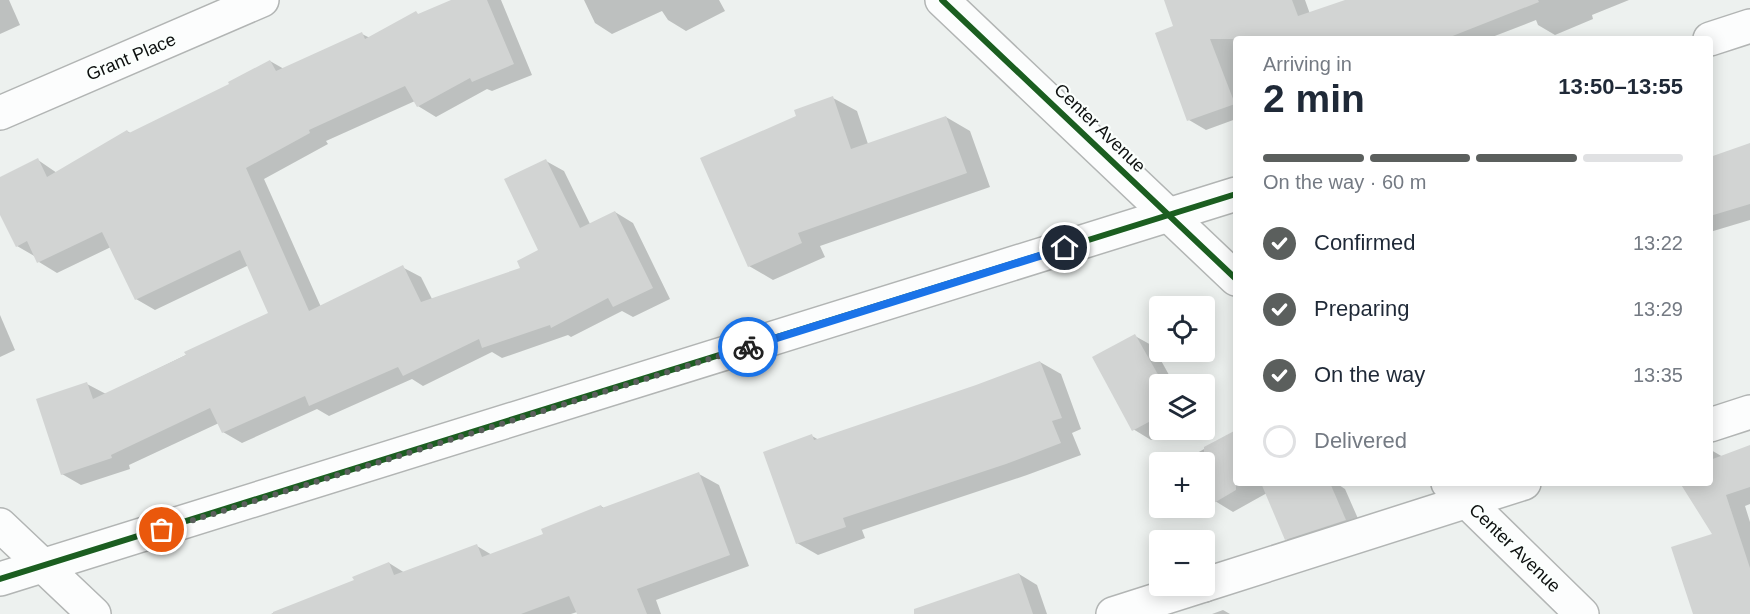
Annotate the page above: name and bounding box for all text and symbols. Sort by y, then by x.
street label: Grant Place [83,29,179,85]
text: Arriving in [1263,53,1352,75]
text: 13:50–13:55 [1558,74,1683,99]
text: 2 min [1263,77,1365,120]
street label: Center Avenue [1050,80,1150,176]
text: On the way · 60 m [1263,171,1426,193]
pin [1039,222,1090,273]
icon: check [1263,227,1296,260]
text: Confirmed [1314,230,1415,255]
icon: home [1048,231,1081,264]
text: 13:22 [1633,232,1683,254]
icon: check [1263,293,1296,326]
map controls [1149,296,1215,596]
button: locate [1149,296,1215,362]
text: Preparing [1314,296,1409,321]
text: 13:29 [1633,298,1683,320]
courier [718,317,778,377]
icon: bike [732,331,765,364]
icon: check [1263,359,1296,392]
text: On the way [1314,362,1425,387]
text: 13:35 [1633,364,1683,386]
button: layers [1149,374,1215,440]
text: Delivered [1314,428,1407,453]
button: + [1149,452,1215,518]
street label: Center Avenue [1465,500,1565,596]
pin [136,504,187,555]
icon: bag [145,513,178,546]
button: − [1149,530,1215,596]

